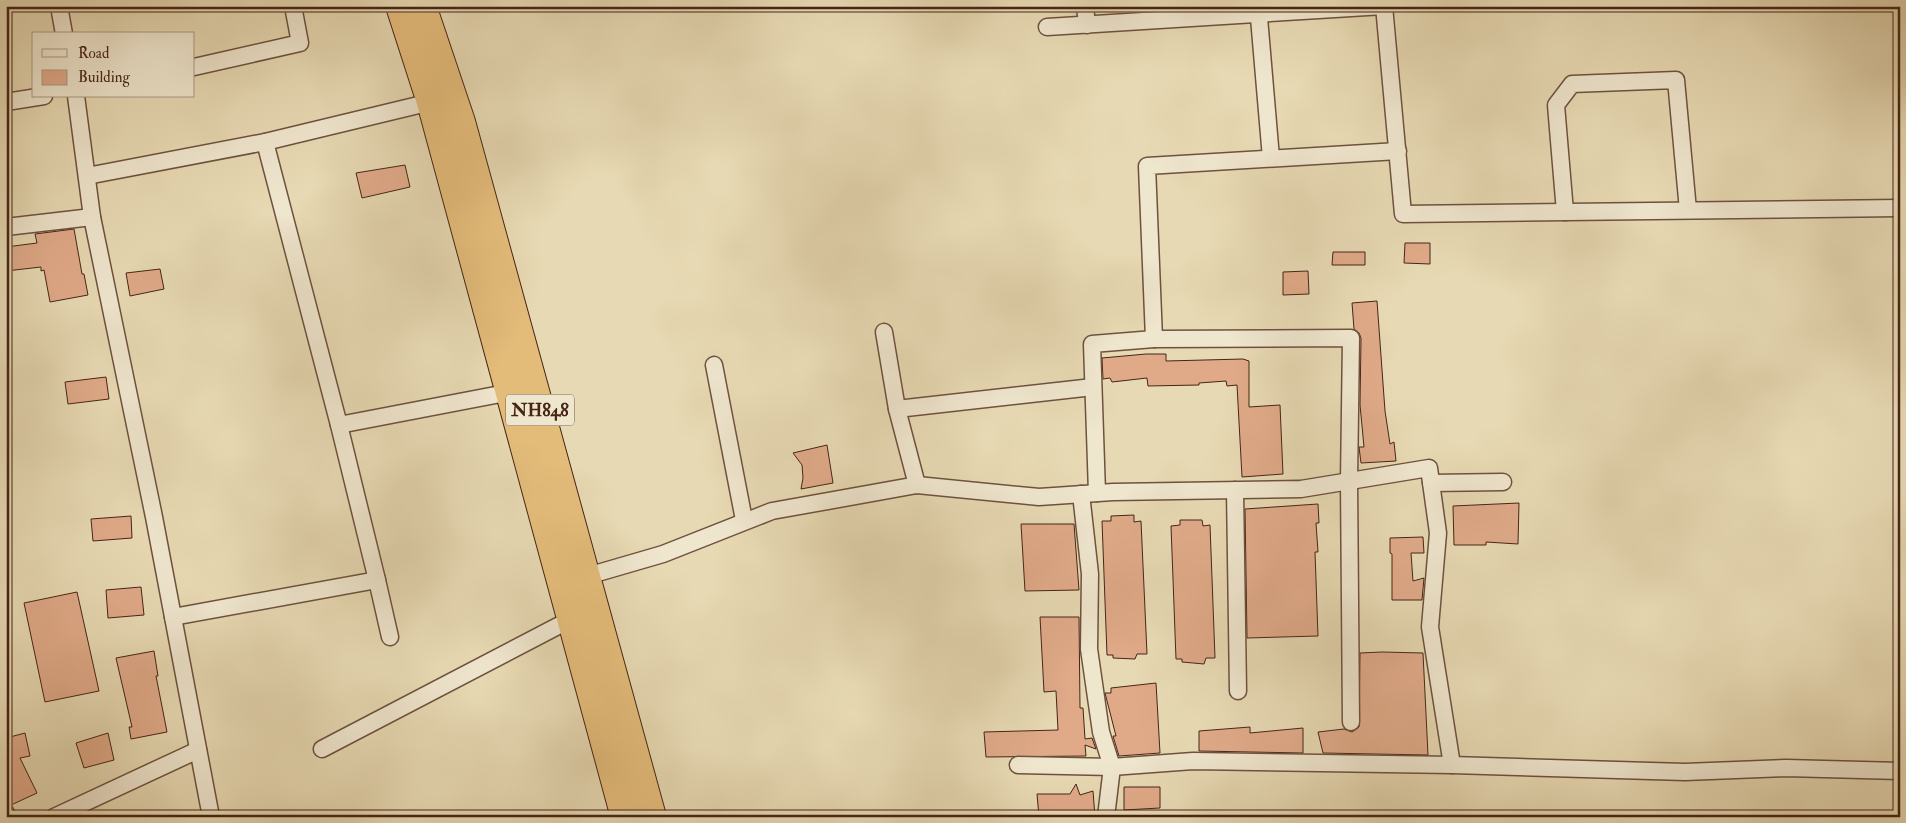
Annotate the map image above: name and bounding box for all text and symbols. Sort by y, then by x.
legend [32,32,195,98]
text: Road [78,44,110,63]
text: Building [78,68,130,87]
road number: NH848 [506,394,574,426]

